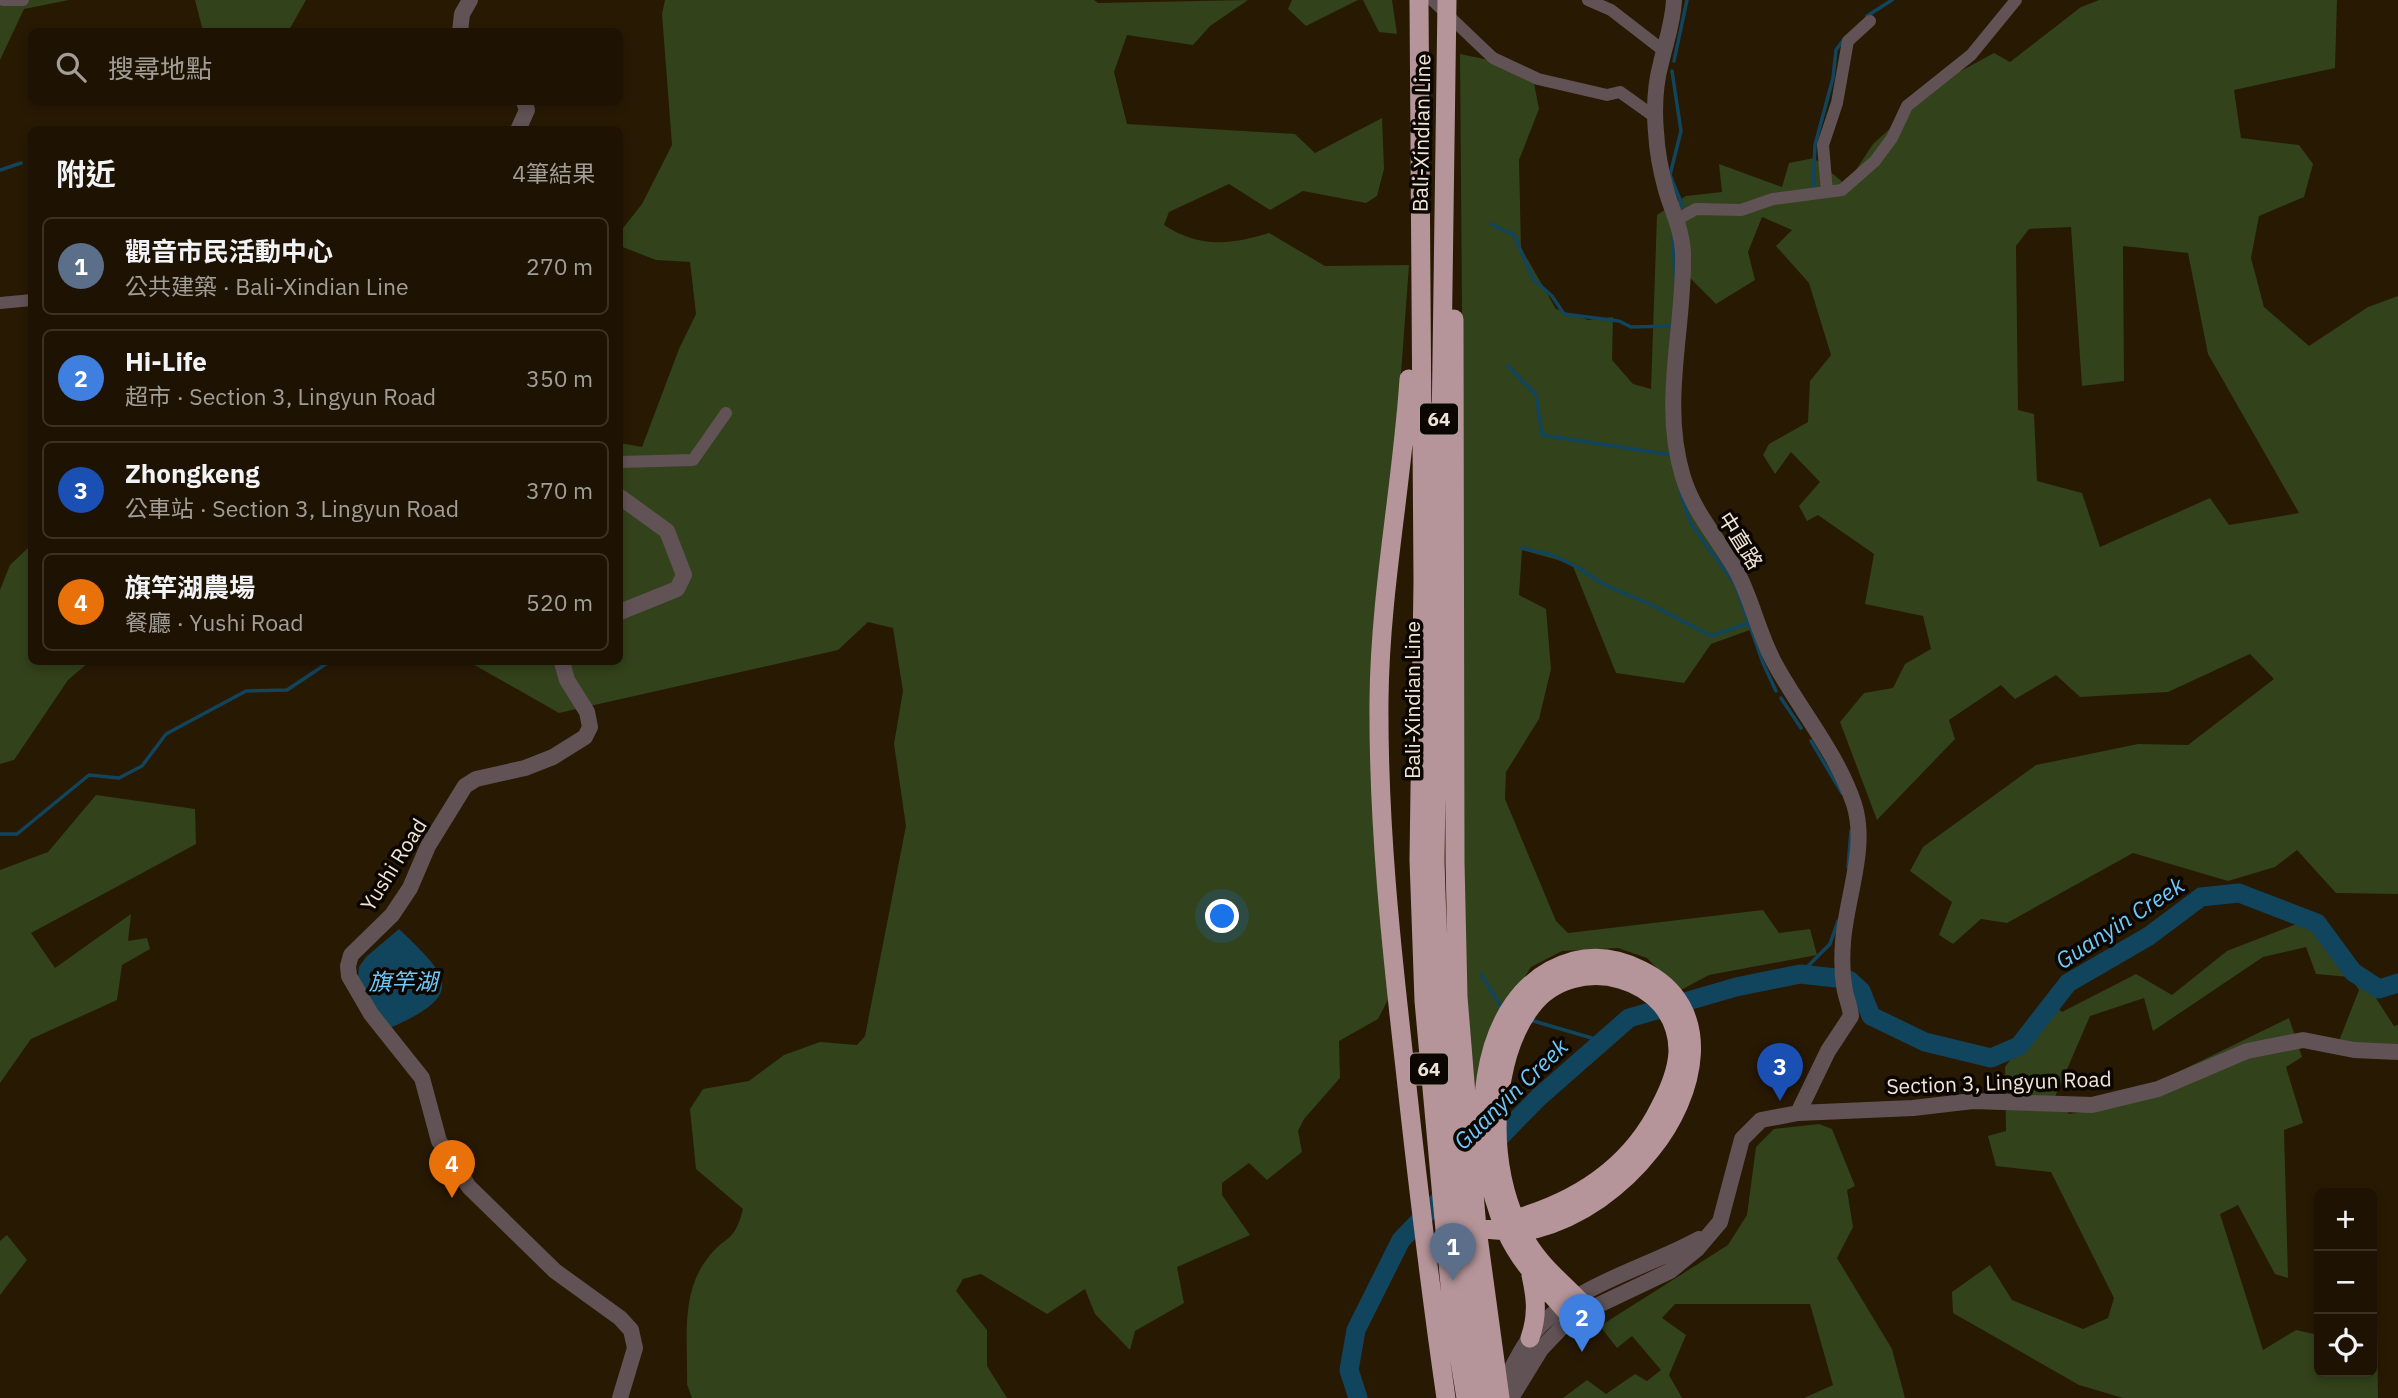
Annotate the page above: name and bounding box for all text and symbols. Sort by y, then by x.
search box [28,28,623,105]
icon: search [52,48,90,86]
text: 搜尋地點 [108,51,212,85]
street label: Bali-Xindian Line [1406,54,1436,212]
text: 附近 [56,154,116,193]
text: 4筆結果 [512,158,595,188]
text: 觀音市民活動中心 [125,234,333,268]
text: 1 [74,251,88,281]
text: 270 m [526,251,593,281]
text: 公共建築 · Bali-Xindian Line [125,271,409,301]
text: Hi-Life [125,344,207,378]
text: 2 [74,363,88,393]
text: 350 m [526,363,593,393]
text: 超市 · Section 3, Lingyun Road [125,381,436,411]
road number: 64 [1420,404,1458,434]
text: Zhongkeng [125,456,260,490]
text: 3 [74,475,88,505]
text: 370 m [526,475,593,505]
text: 公車站 · Section 3, Lingyun Road [125,493,459,523]
street label: 中直路 [1712,506,1769,575]
text: 旗竿湖農場 [125,570,255,604]
text: 4 [74,587,88,617]
text: 520 m [526,587,593,617]
text: 餐廳 · Yushi Road [125,607,304,637]
street label: Bali-Xindian Line [1398,621,1426,779]
street label: Yushi Road [354,813,433,916]
water label: Guanyin Creek [2049,869,2190,975]
your location [1205,899,1239,933]
water label: 旗竿湖 [369,966,441,996]
water label: Guanyin Creek [1447,1031,1575,1155]
pin: 3 [1757,1043,1803,1101]
road number: 64 [1410,1054,1448,1084]
street label: Section 3, Lingyun Road [1886,1064,2112,1100]
pin: 4 [429,1140,475,1198]
map controls [2314,1188,2377,1377]
button: + [2314,1188,2377,1251]
pin: 1 [1430,1223,1476,1281]
button: − [2314,1251,2377,1314]
pin: 2 [1559,1294,1605,1352]
button: locate [2314,1314,2377,1377]

